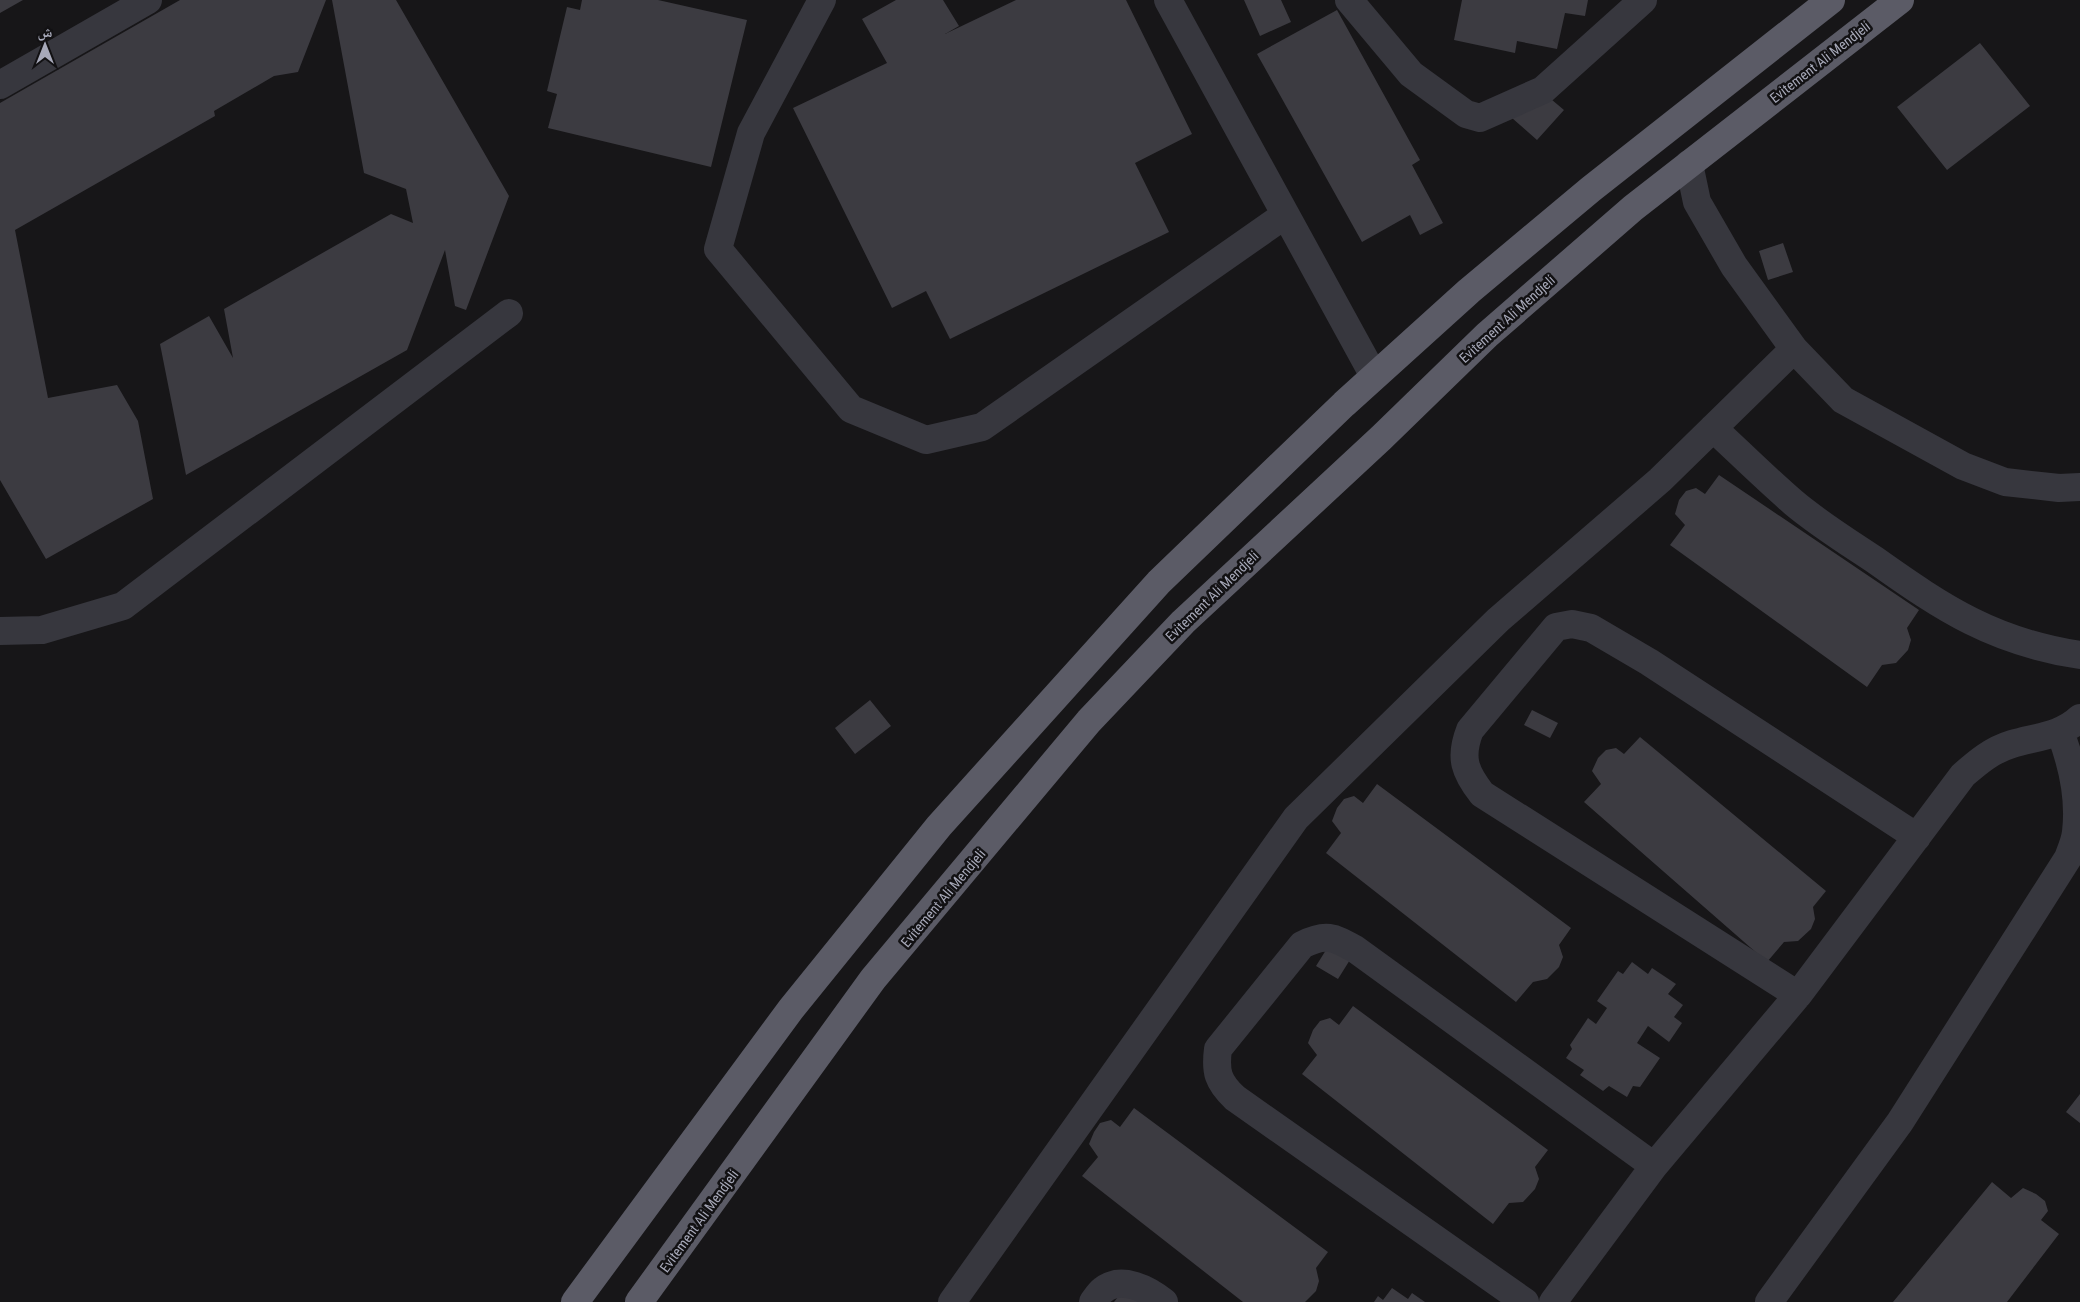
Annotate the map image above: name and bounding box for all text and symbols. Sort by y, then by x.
street label: Evitement Ali Mendjeli [1767,18,1873,106]
north arrow [20,20,70,70]
text: ش [38,24,53,41]
street label: Evitement Ali Mendjeli [1456,272,1558,366]
street label: Evitement Ali Mendjeli [1162,548,1262,644]
street label: Evitement Ali Mendjeli [897,846,989,950]
street label: Evitement Ali Mendjeli [656,1167,742,1275]

